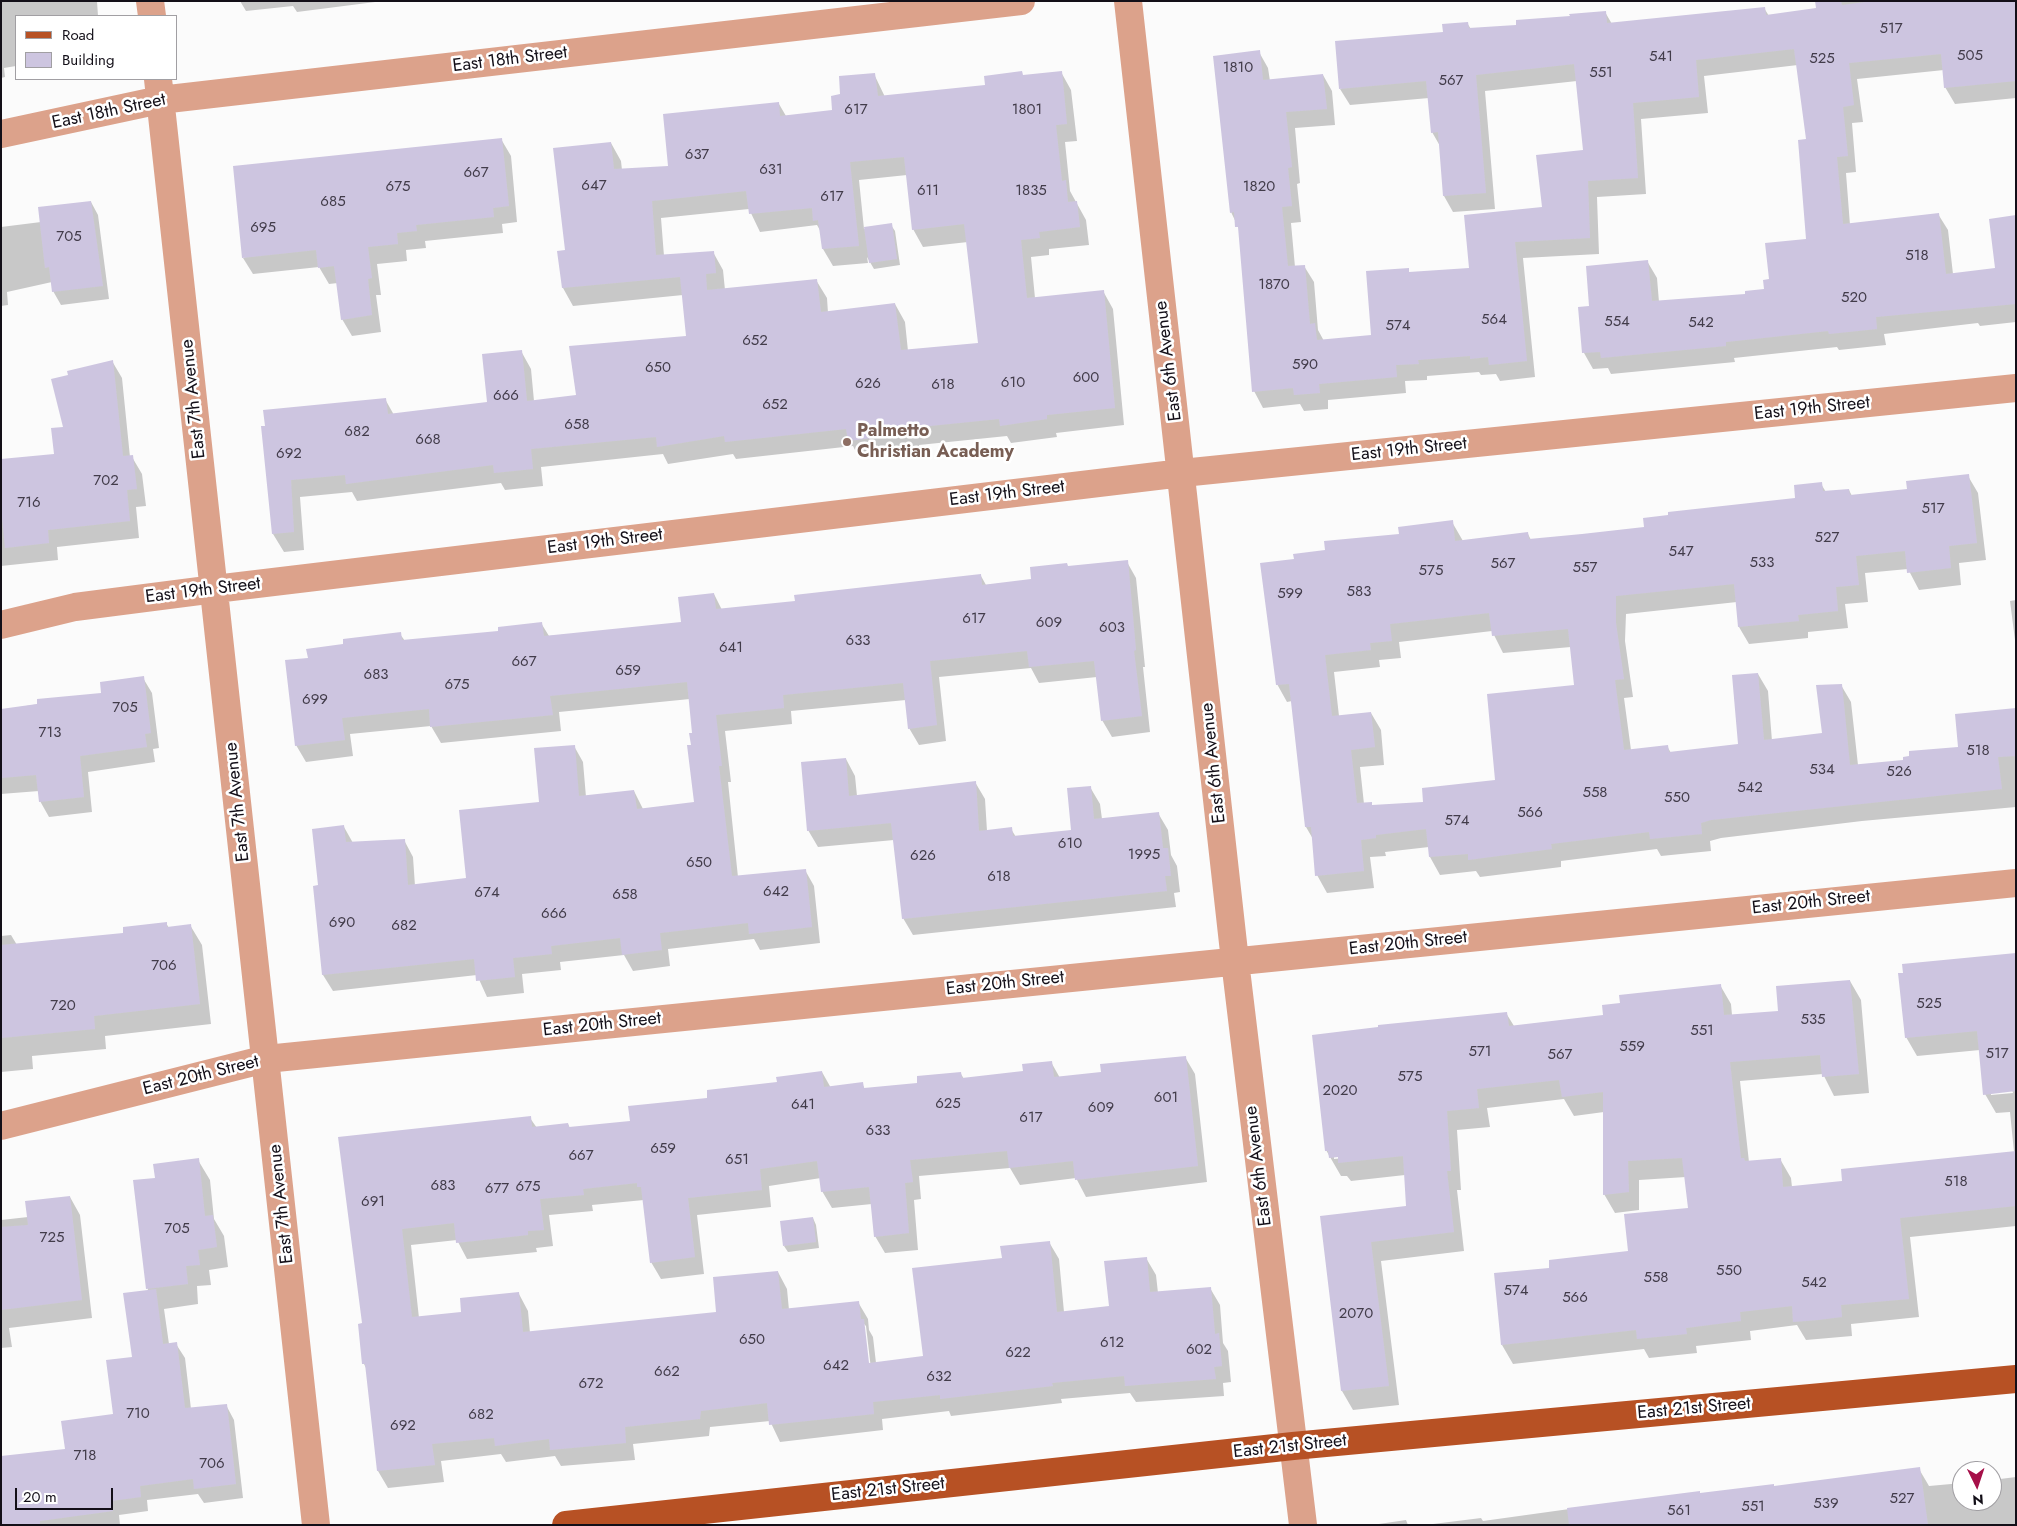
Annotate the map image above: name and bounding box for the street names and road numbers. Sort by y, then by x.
street label: East 18th Street [451,42,569,78]
street label: East 18th Street [50,89,168,135]
street label: East 6th Avenue [1151,300,1187,422]
street label: East 7th Avenue [177,338,211,460]
street label: East 19th Street [1753,392,1871,426]
street label: East 19th Street [1350,433,1468,467]
street label: East 19th Street [948,476,1066,512]
street label: East 19th Street [546,524,664,560]
street label: East 19th Street [144,573,262,609]
street label: East 6th Avenue [1197,702,1231,824]
street label: East 7th Avenue [221,741,255,863]
street label: East 20th Street [1751,886,1871,920]
street label: East 20th Street [1348,927,1468,961]
street label: East 20th Street [945,967,1065,1001]
street label: East 20th Street [542,1008,662,1042]
street label: East 20th Street [141,1051,261,1101]
street label: East 6th Avenue [1241,1105,1277,1227]
street label: East 7th Avenue [265,1143,299,1265]
street label: East 21st Street [1636,1393,1752,1425]
street label: East 21st Street [1232,1430,1348,1464]
street label: East 21st Street [830,1473,946,1507]

